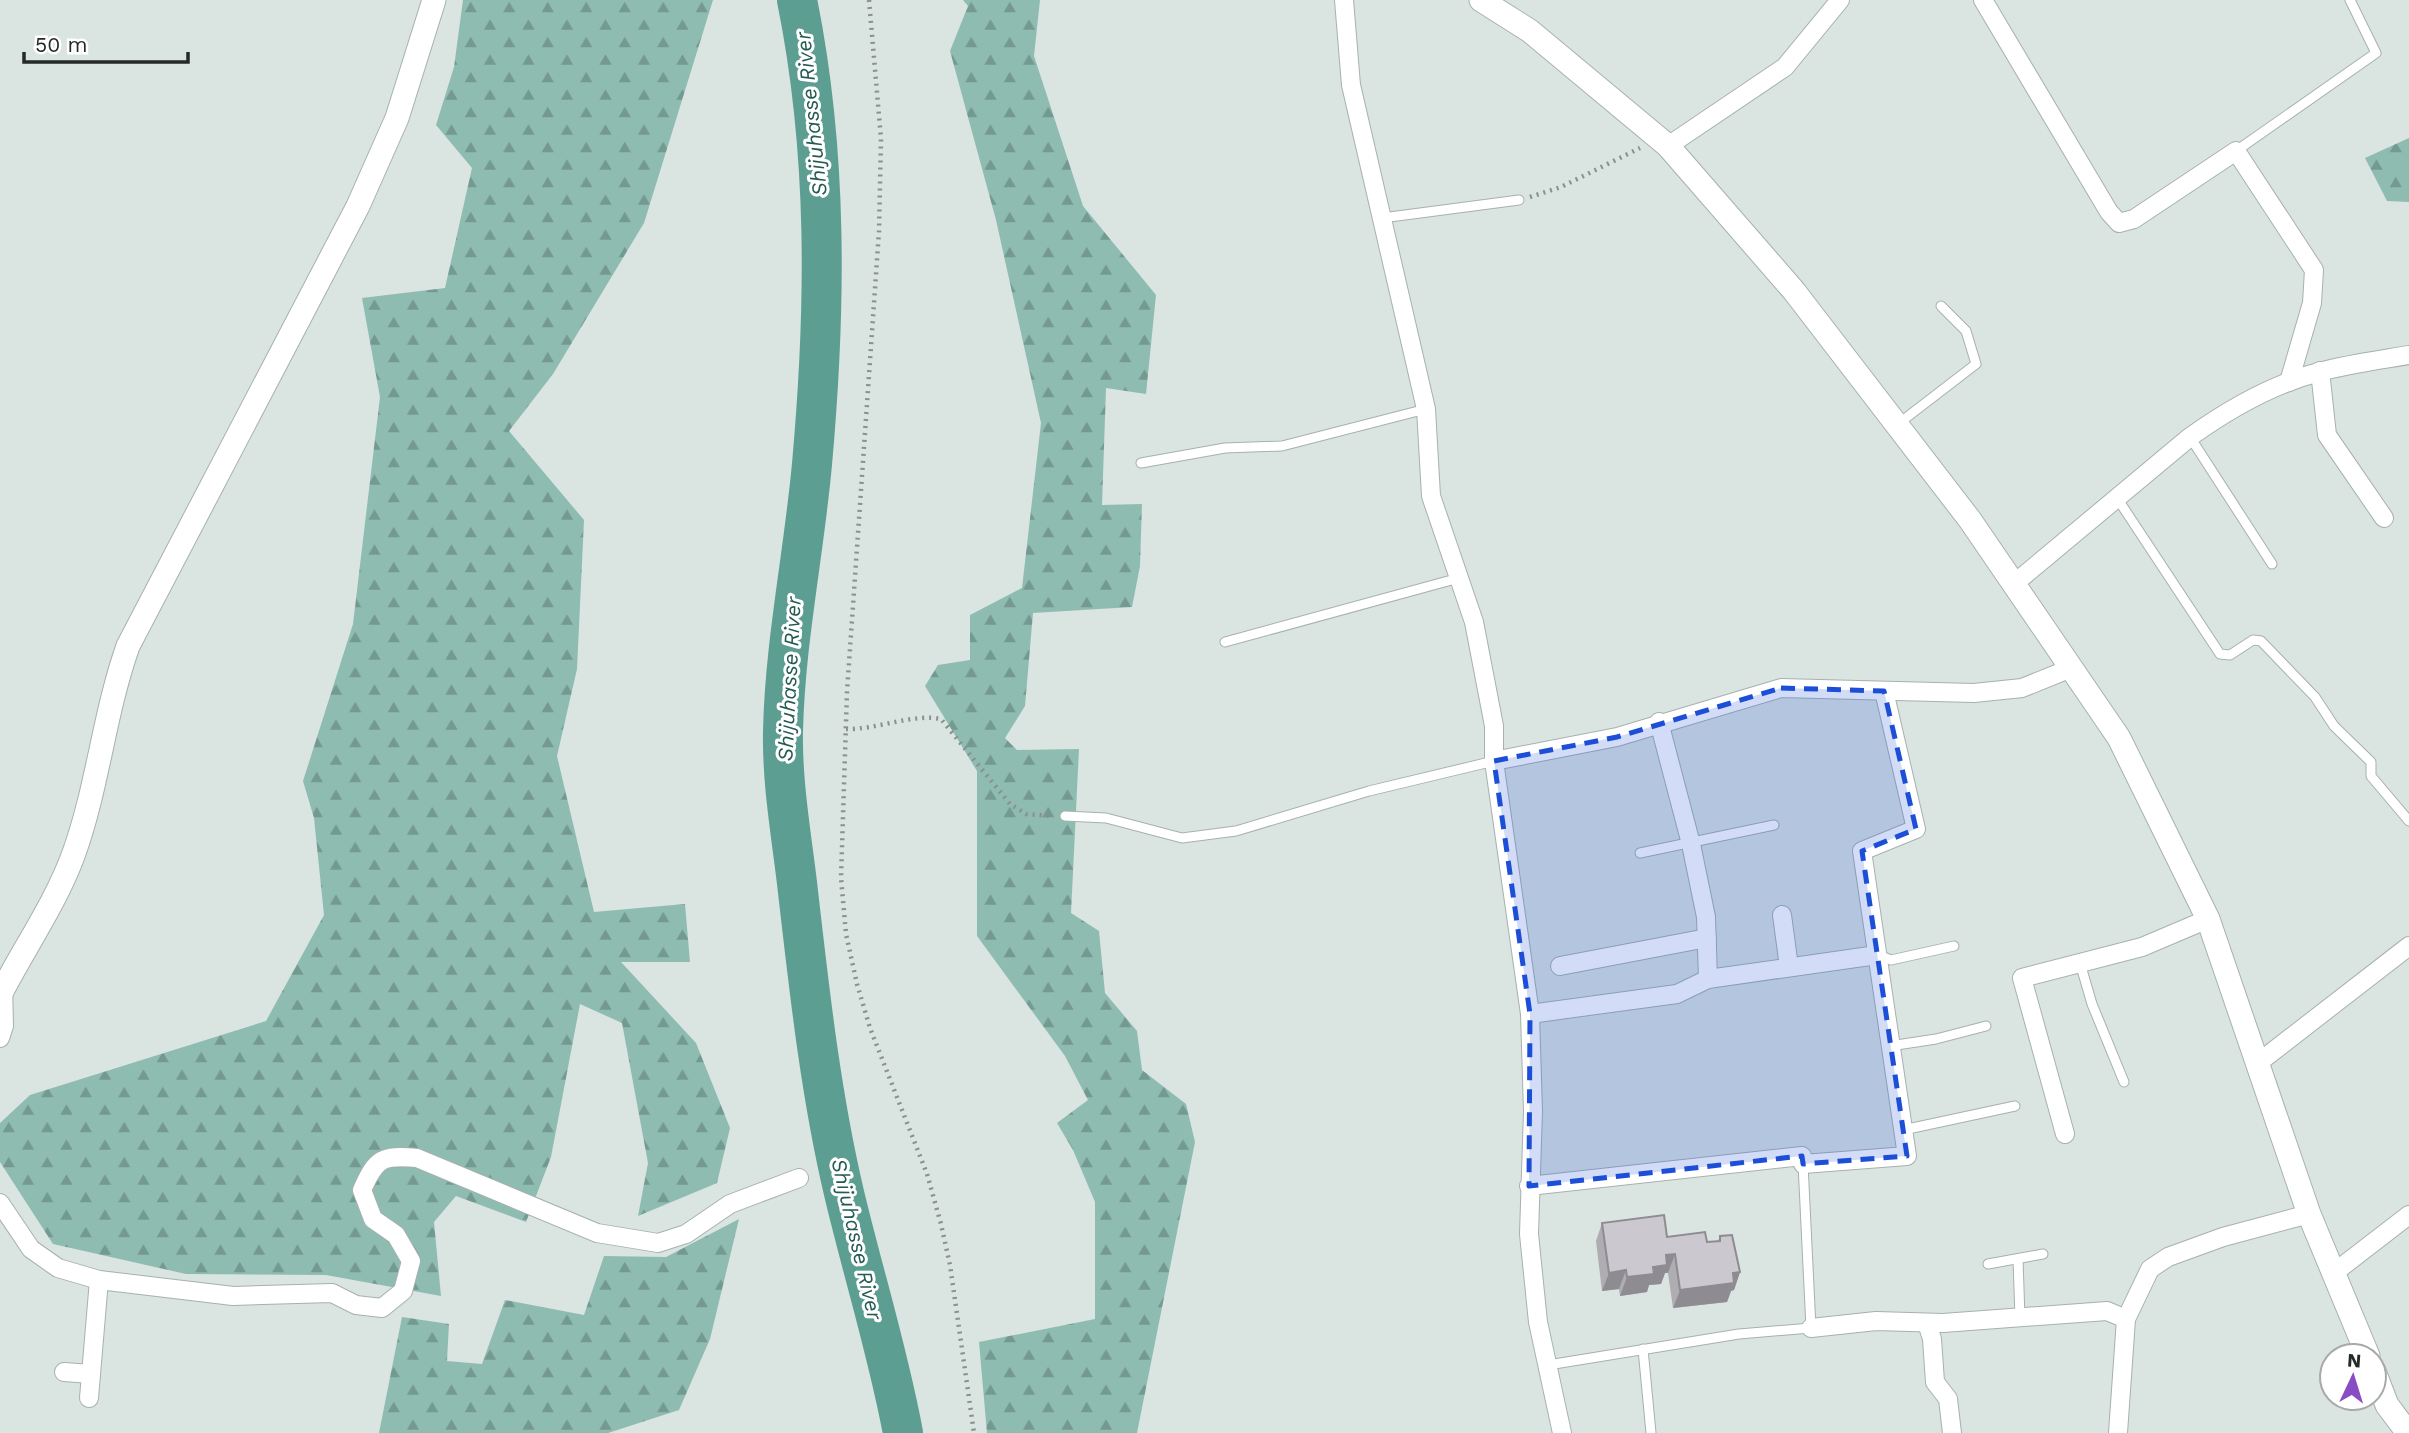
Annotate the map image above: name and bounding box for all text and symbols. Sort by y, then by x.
scale bar [24,21,189,65]
water label: Shijuhasse River [790,30,832,197]
text: 50 m [35,32,87,57]
water label: Shijuhasse River [772,595,806,762]
water label: Shijuhasse River [826,1156,888,1323]
north arrow [2318,1342,2388,1412]
text: N [2346,1349,2362,1373]

